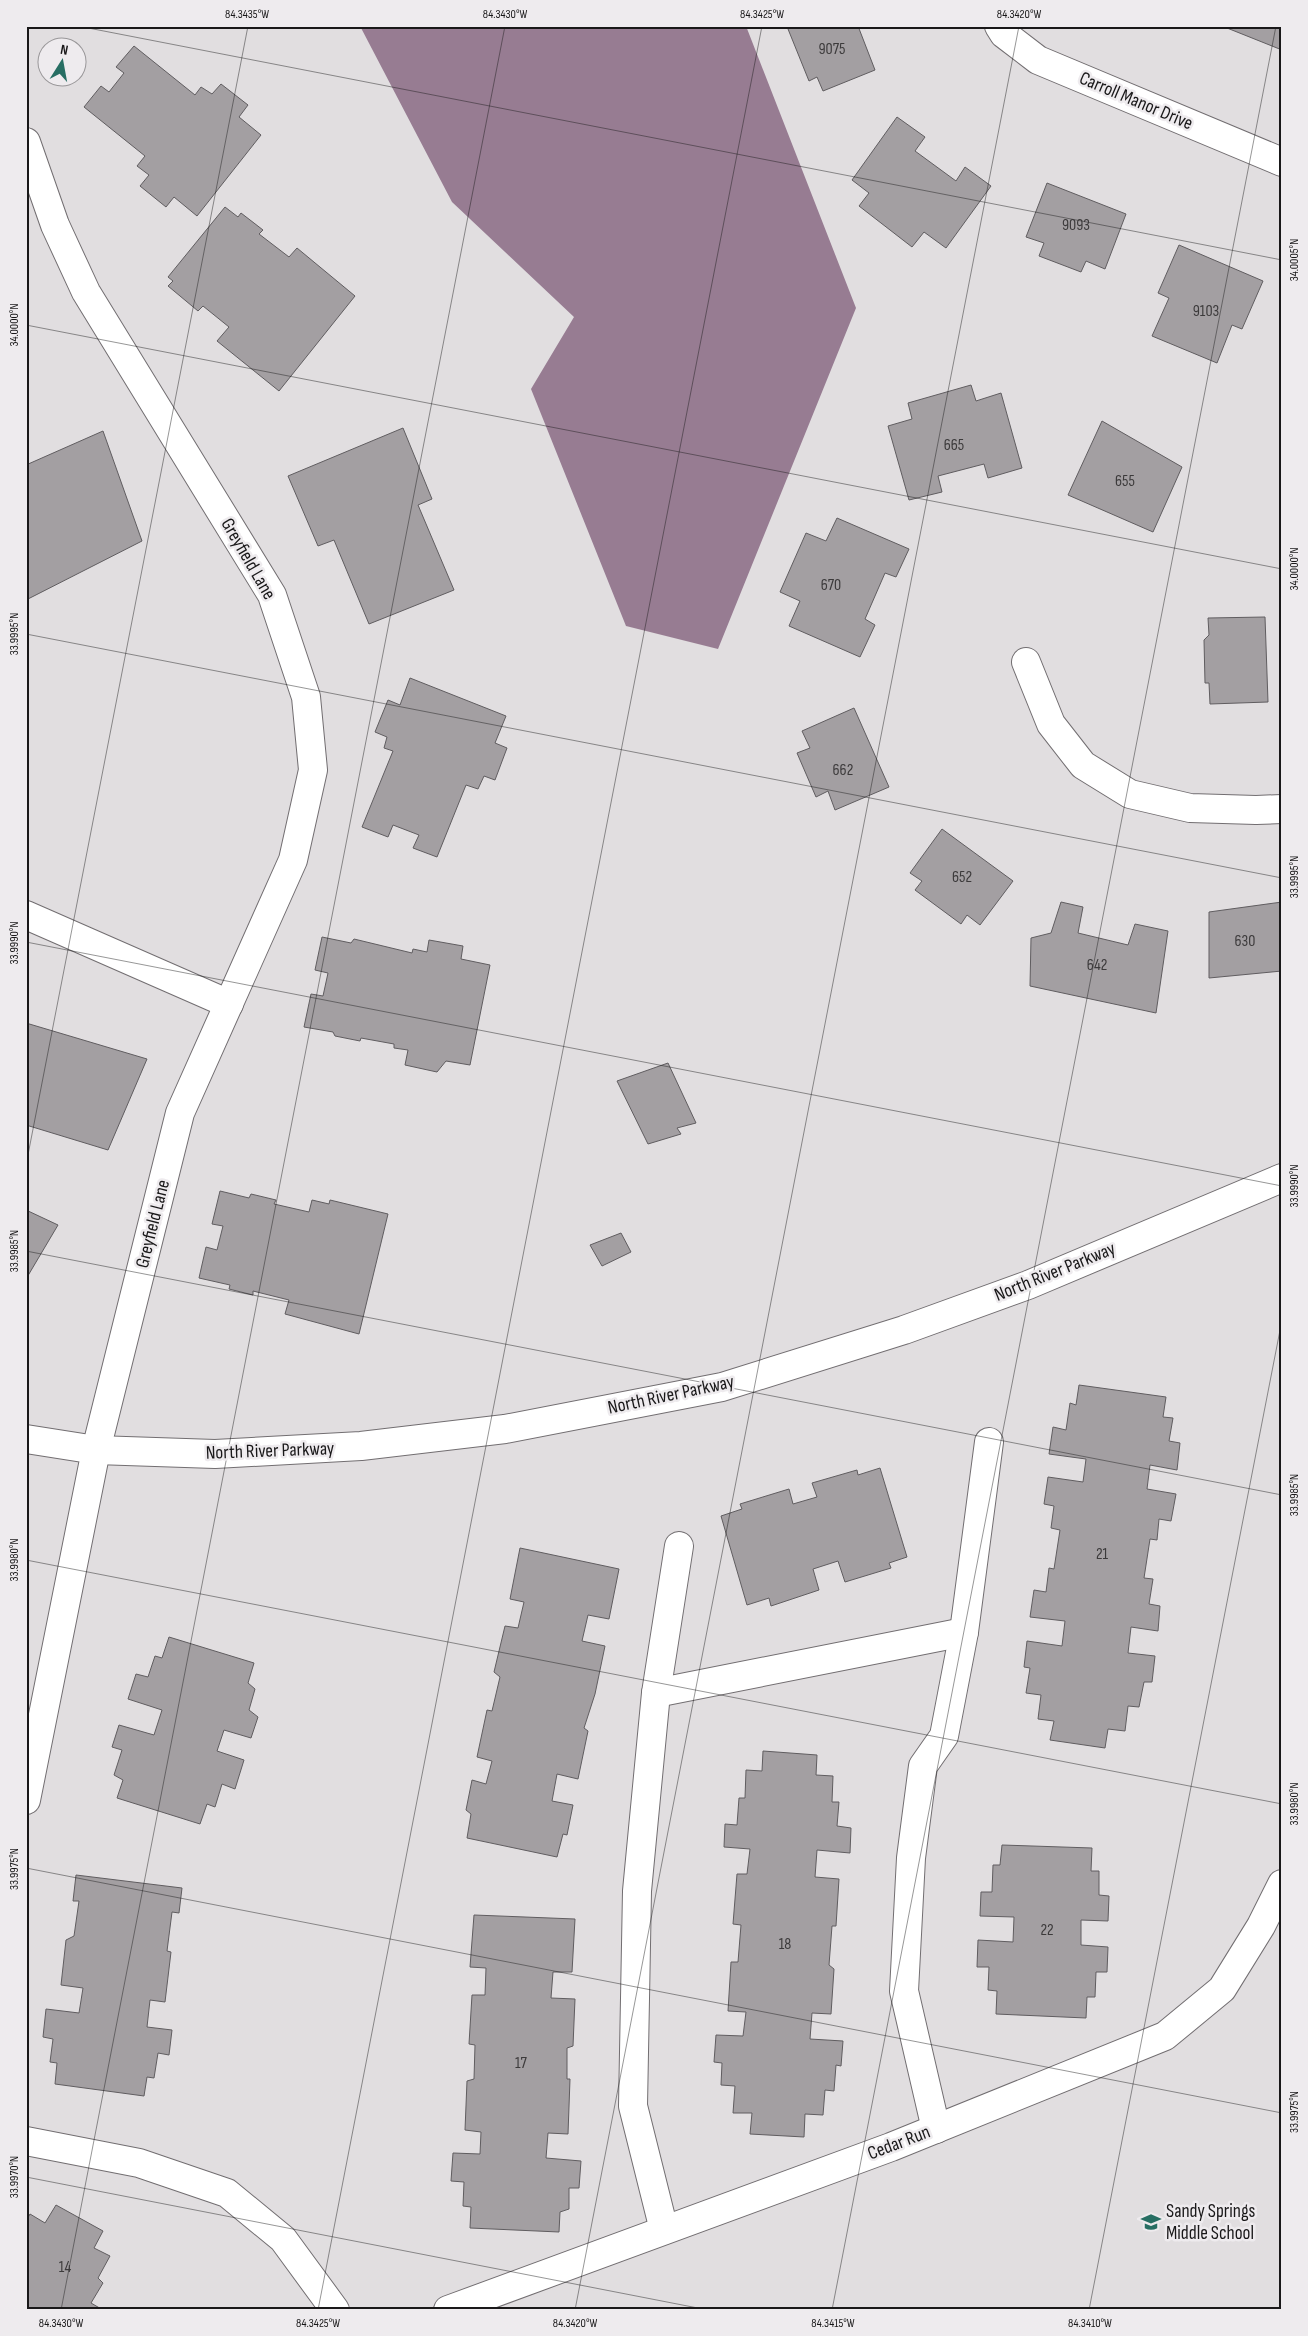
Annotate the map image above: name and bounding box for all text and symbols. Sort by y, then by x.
text: 84.3435°W [225,7,269,22]
text: 84.3430°W [483,7,528,22]
text: 84.3425°W [740,7,784,22]
text: 84.3420°W [997,7,1041,22]
north arrow [38,38,88,88]
house number: 9075 [818,40,846,59]
text: N [59,41,70,59]
street label: Carroll Manor Drive [1076,67,1196,135]
house number: 9093 [1062,216,1090,235]
text: 34.0005°N [1287,239,1302,281]
house number: 9103 [1193,302,1219,321]
text: 34.0000°N [7,303,22,347]
house number: 665 [944,436,964,455]
house number: 655 [1115,472,1135,491]
street label: Greyfield Lane [215,514,281,604]
text: 34.0000°N [1287,547,1302,591]
house number: 670 [821,576,841,595]
text: 33.9995°N [7,613,22,655]
house number: 662 [833,761,853,780]
text: 33.9995°N [1287,856,1302,898]
house number: 652 [952,868,972,887]
text: 33.9990°N [7,921,22,965]
house number: 630 [1235,932,1255,951]
house number: 642 [1087,956,1107,975]
text: 33.9990°N [1287,1164,1302,1208]
street label: Greyfield Lane [131,1177,175,1271]
text: 33.9985°N [7,1230,22,1272]
street label: North River Parkway [991,1237,1120,1307]
street label: North River Parkway [606,1370,737,1420]
street label: North River Parkway [205,1437,335,1465]
text: 33.9985°N [1287,1474,1302,1516]
text: 33.9980°N [7,1539,22,1581]
house number: 21 [1096,1545,1109,1564]
text: 33.9980°N [1287,1783,1302,1825]
text: 33.9975°N [7,1848,22,1890]
house number: 22 [1040,1921,1054,1940]
house number: 18 [779,1935,791,1954]
house number: 17 [515,2054,528,2073]
text: 33.9975°N [1287,2091,1302,2133]
street label: Cedar Run [864,2121,934,2165]
text: 33.9970°N [7,2156,22,2198]
place label: Sandy Springs Middle School [1166,2200,1256,2245]
school or university icon: Sandy Springs Middle School [1140,2211,1162,2233]
house number: 14 [59,2258,71,2277]
text: 84.3430°W [39,2316,84,2331]
text: 84.3425°W [296,2316,340,2331]
text: 84.3420°W [553,2316,597,2331]
text: 84.3415°W [811,2316,855,2331]
text: 84.3410°W [1068,2316,1112,2331]

